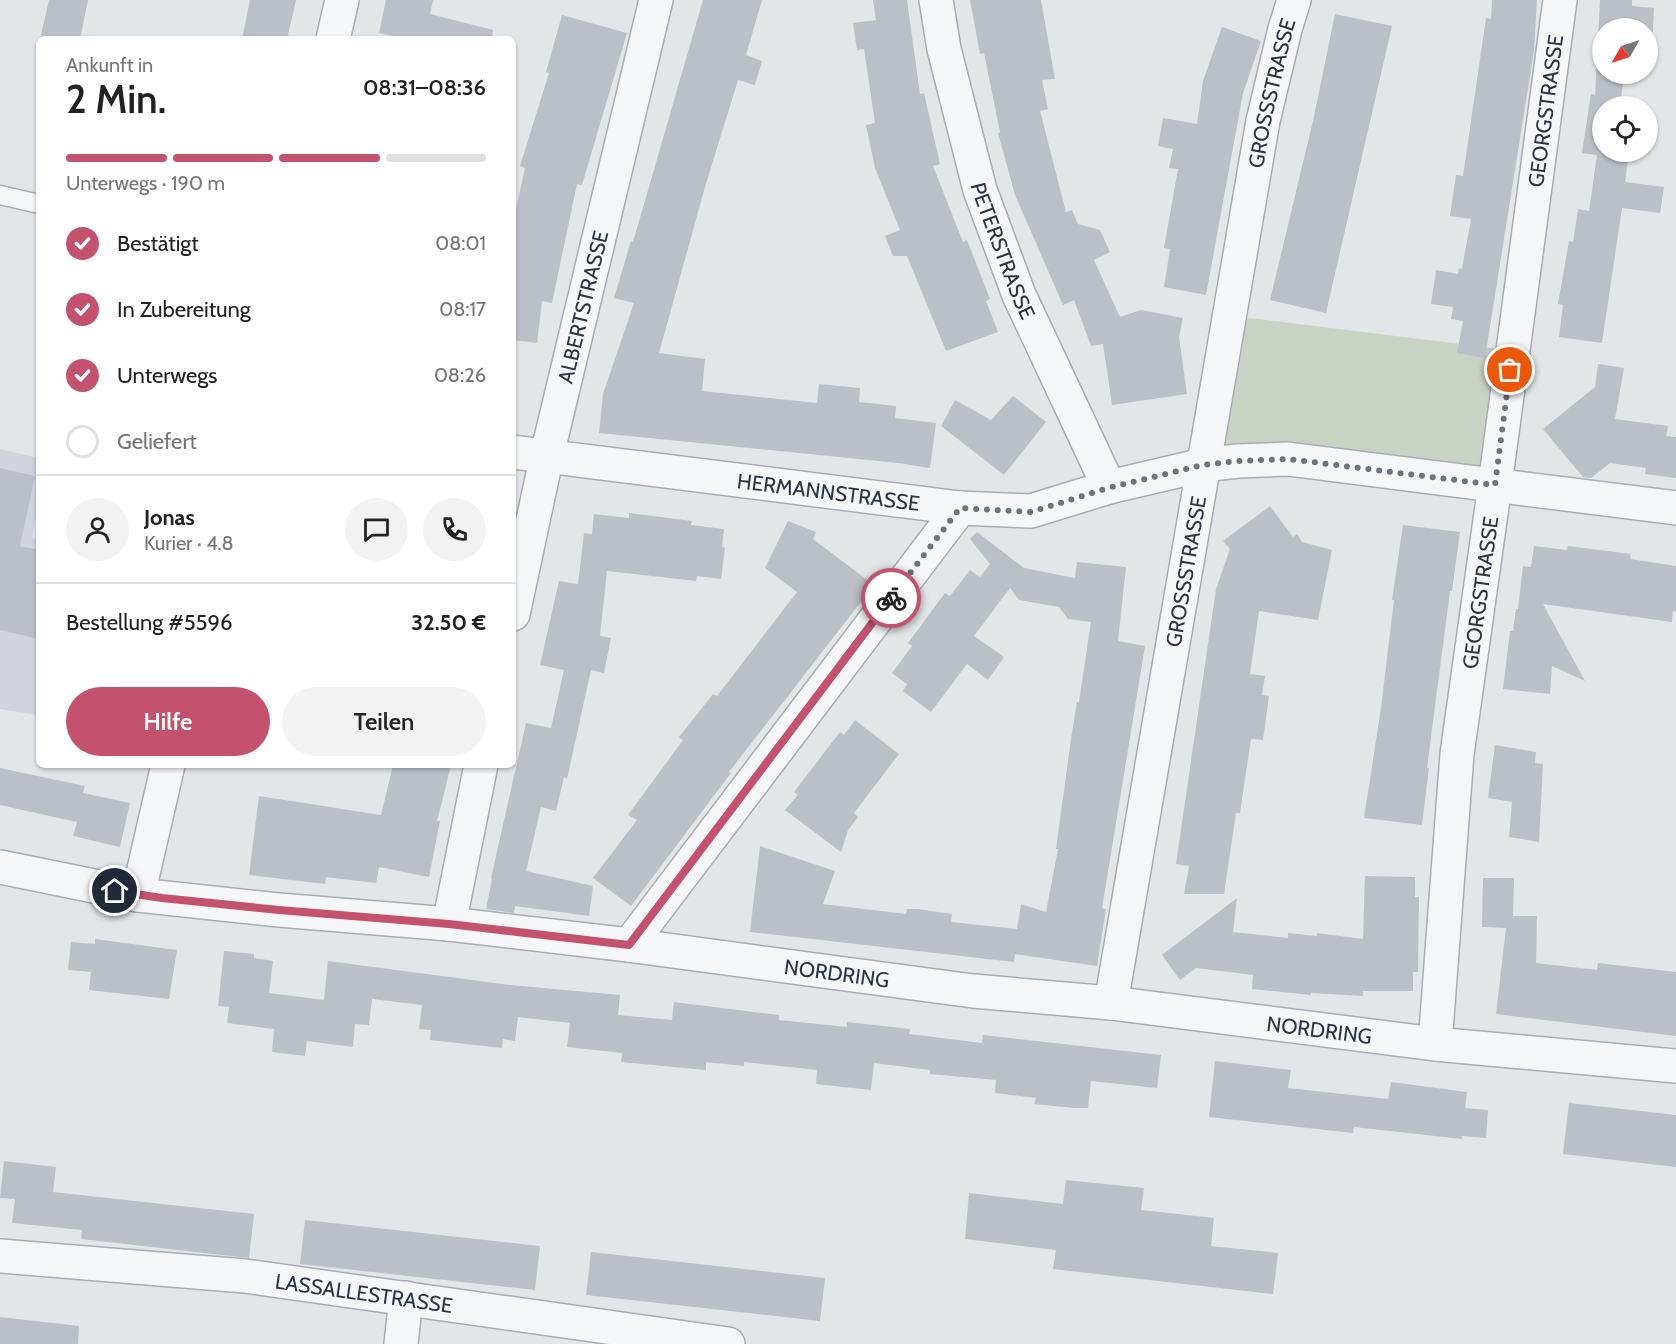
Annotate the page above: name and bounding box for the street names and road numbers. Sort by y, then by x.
street label: GROSSSTRASSE [1243,15,1300,170]
street label: GEORGSTRASSE [1523,33,1568,189]
street label: PETERSTRASSE [966,180,1041,323]
street label: ALBERTSTRASSE [552,228,613,386]
street label: HERMANNSTRASSE [736,468,921,515]
street label: GROSSSTRASSE [1160,494,1211,649]
street label: GEORGSTRASSE [1457,515,1503,670]
street label: NORDRING [783,953,891,992]
street label: NORDRING [1265,1010,1373,1048]
street label: LASSALLESTRASSE [274,1268,454,1318]

